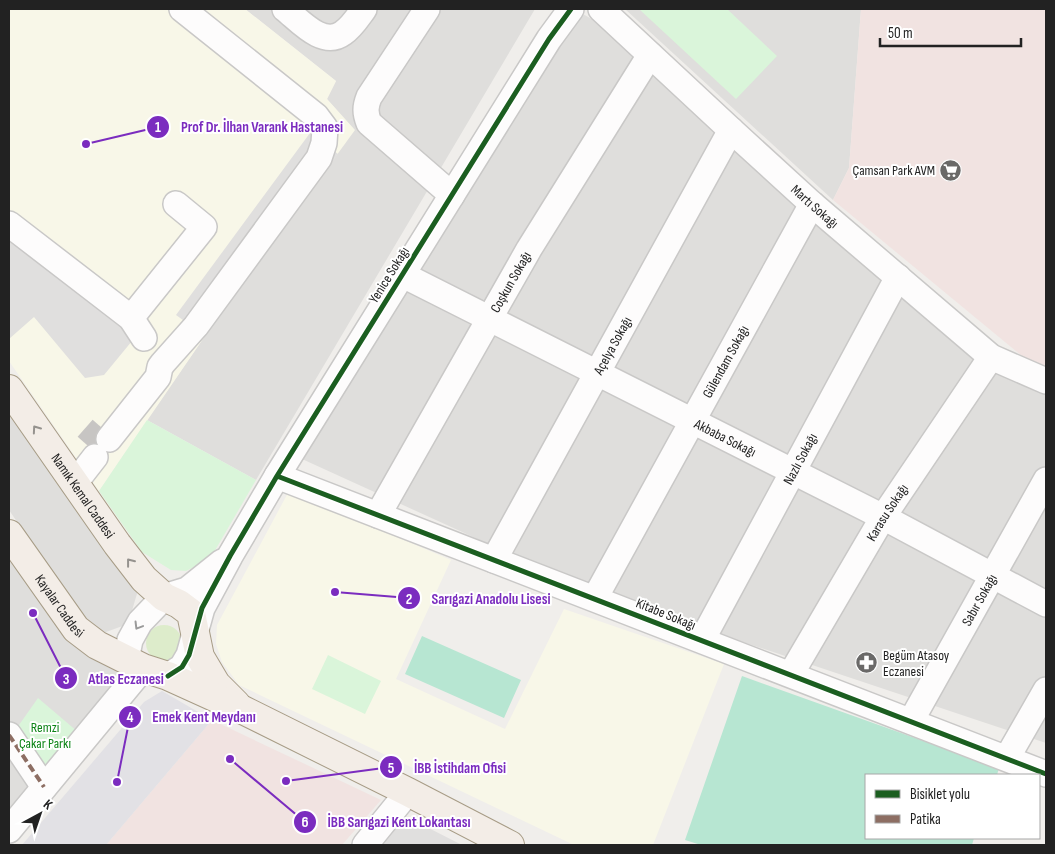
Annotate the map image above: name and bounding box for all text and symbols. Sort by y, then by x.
scale bar [880,15,1021,47]
text: 50 m [888,24,913,43]
callout: Prof Dr. İlhan Varank Hastanesi [146,112,353,142]
text: 1 [155,118,161,137]
text: Prof Dr. İlhan Varank Hastanesi [181,118,343,137]
supermarket icon: Çamsan Park AVM [939,158,963,182]
place label: Çamsan Park AVM [853,162,935,179]
street label: Martı Sokağı [788,181,842,232]
street label: Yenice Sokağı [365,244,413,306]
street label: Coşkun Sokağı [486,248,534,316]
street label: Açelya Sokağı [589,313,635,378]
street label: Gülendam Sokağı [698,322,752,401]
street label: Akbaba Sokağı [691,414,759,460]
one-way arrow [33,425,42,435]
street label: Nazlı Sokağı [779,430,821,487]
street label: Namık Kemal Caddesi [48,450,119,541]
street label: Karasu Sokağı [862,480,912,544]
one-way arrow [128,559,136,568]
street label: Kayalar Caddesi [32,571,88,641]
street label: Sabır Sokağı [958,571,1000,629]
callout: Sarıgazi Anadolu Lisesi [396,583,560,613]
text: 2 [406,590,412,609]
text: Sarıgazi Anadolu Lisesi [431,590,551,609]
street label: Kitabe Sokağı [634,594,698,634]
one-way arrow [135,621,145,630]
place label: Begüm Atasoy Eczanesi [883,647,950,680]
pharmacy icon: Begüm Atasoy Eczanesi [855,651,879,675]
callout: Atlas Eczanesi [53,663,174,693]
text: 3 [63,670,70,689]
text: Atlas Eczanesi [87,670,164,689]
callout: Emek Kent Meydanı [117,702,266,732]
text: 4 [127,708,134,727]
text: Emek Kent Meydanı [152,708,256,727]
park label: Remzi Çakar Parkı [19,719,71,752]
callout: İBB İstihdam Ofisi [379,752,516,782]
text: 5 [388,759,395,778]
text: İBB İstihdam Ofisi [414,759,506,778]
legend [865,774,1040,839]
text: Bisiklet yolu [910,785,970,804]
north arrow [15,789,65,839]
text: K [40,796,56,813]
callout: İBB Sarıgazi Kent Lokantası [293,807,481,837]
text: Patika [910,810,941,829]
text: 6 [301,813,309,832]
text: İBB Sarıgazi Kent Lokantası [328,813,470,832]

